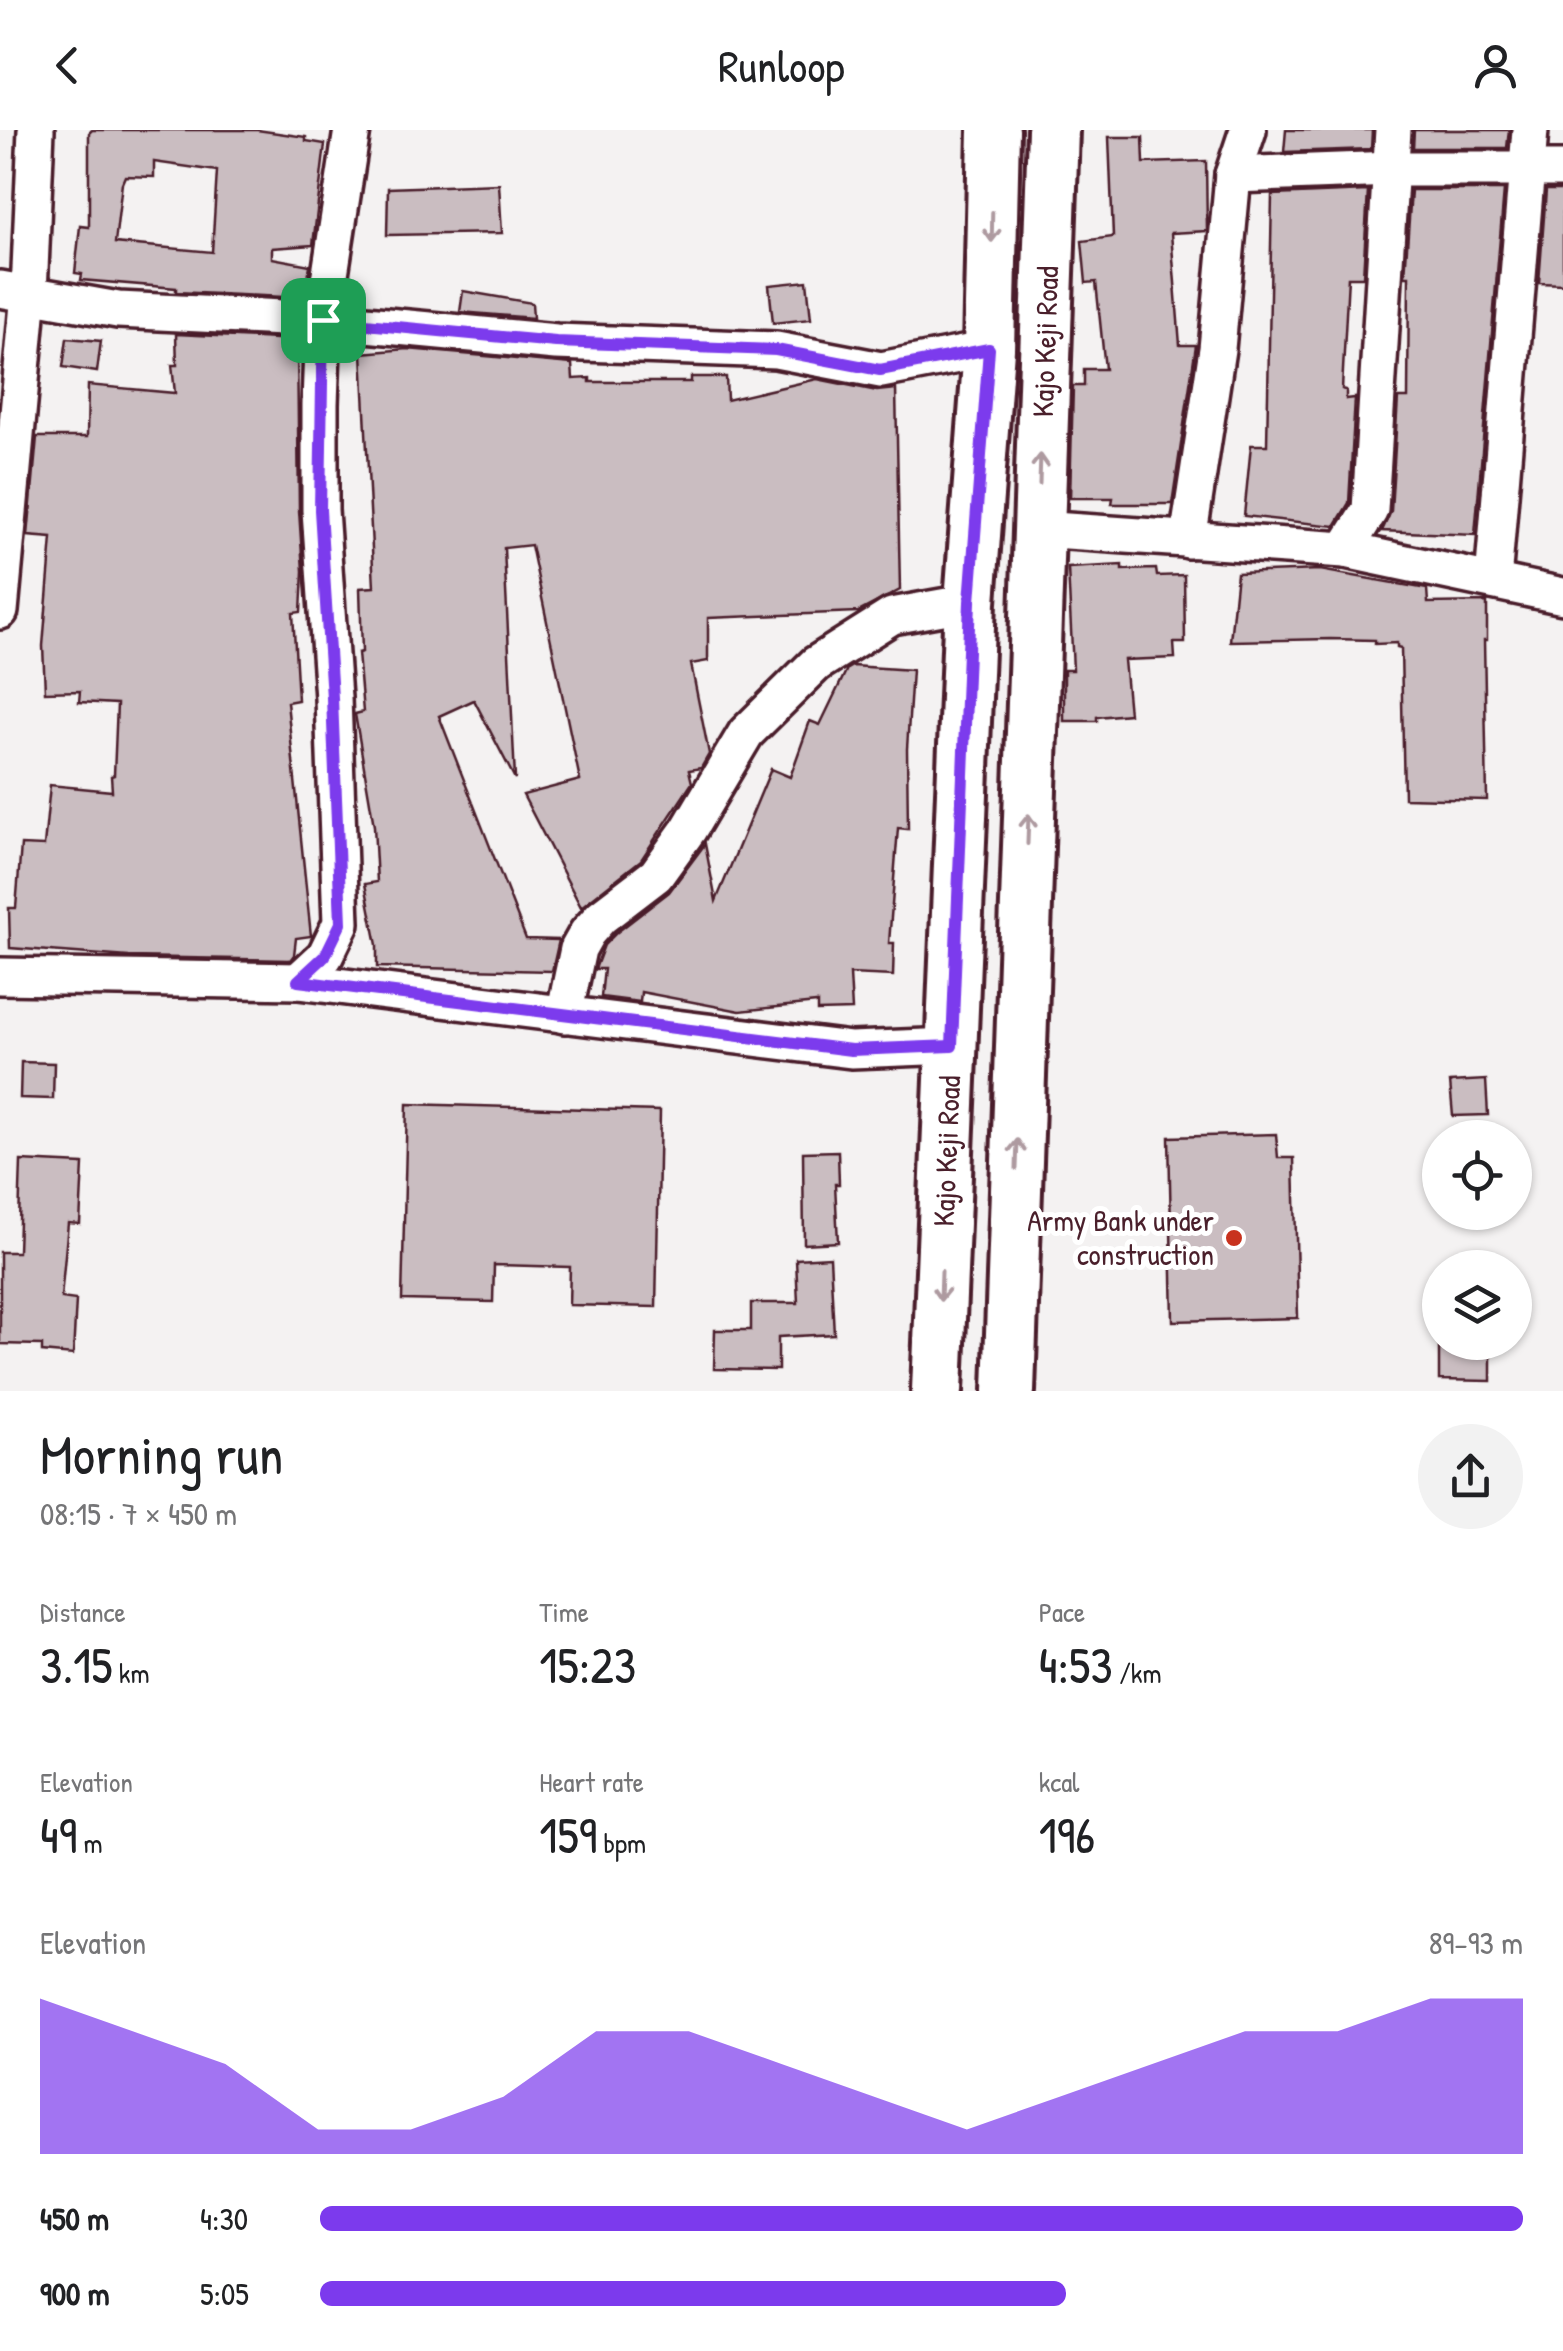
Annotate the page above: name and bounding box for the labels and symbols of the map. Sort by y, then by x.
one-way arrow [982,210,1002,243]
street label: Kajo Keji Road [1022,265,1067,418]
pin [281,278,366,363]
one-way arrow [1031,454,1050,486]
one-way arrow [1018,813,1037,845]
street label: Kajo Keji Road [923,1075,969,1227]
one-way arrow [1008,1138,1027,1170]
place label: Army Bank under construction [1027,1200,1214,1274]
marker: Army Bank under construction [1223,1227,1245,1249]
one-way arrow [932,1270,951,1302]

